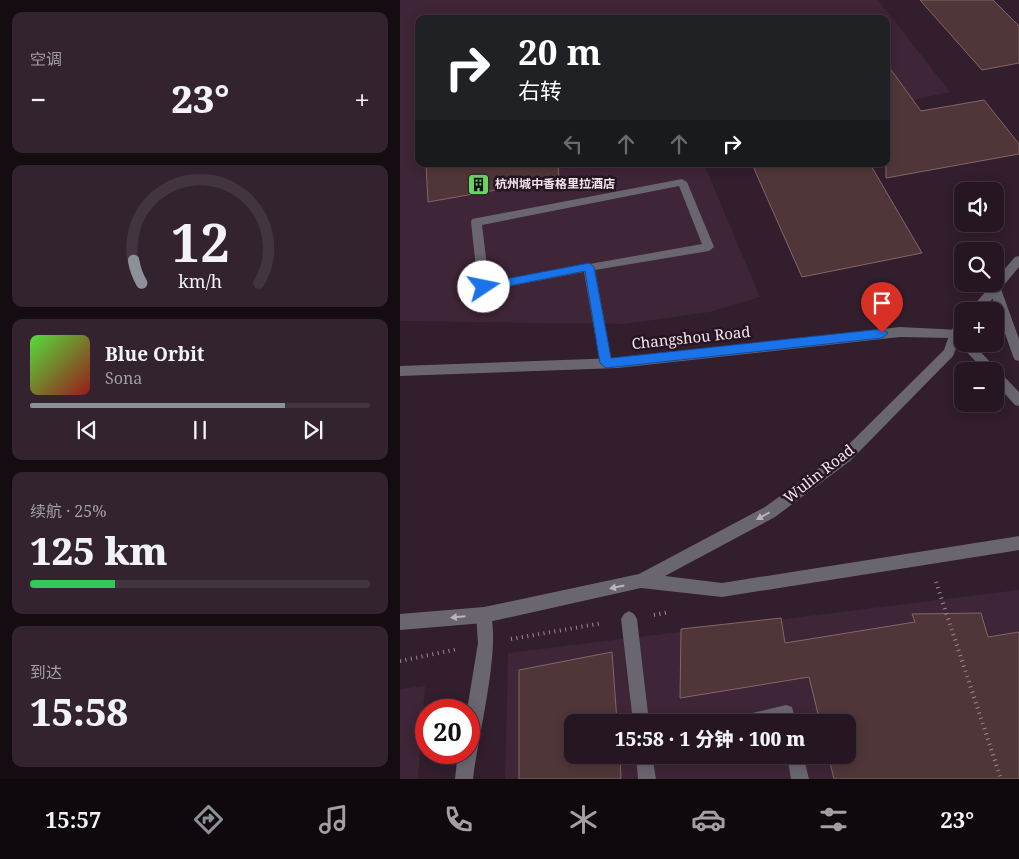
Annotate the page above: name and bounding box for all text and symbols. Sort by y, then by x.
text: 20 m [518,28,601,75]
icon: right [435,35,500,100]
text: 空调 [30,48,62,70]
text: 23° [171,72,229,124]
text: 右转 [518,75,562,105]
text: − [30,80,46,118]
text: + [354,80,370,118]
icon: left [559,130,587,158]
icon: ahead [612,130,640,158]
icon: ahead [665,130,693,158]
icon: right [718,130,746,158]
building icon: 杭州城中香格里拉酒店 [467,172,491,196]
place label: 杭州城中香格里拉酒店 [495,175,615,192]
map controls [954,182,1004,412]
button: sound [954,182,1004,232]
text: 12 [171,206,229,277]
button: search [954,242,1004,292]
position arrow [457,260,509,312]
text: km/h [178,269,222,293]
pin [861,282,903,333]
icon: arrive [868,289,896,317]
button: + [954,302,1004,352]
street label: Changshou Road [630,321,751,353]
text: Blue Orbit [105,341,205,367]
button: − [954,362,1004,412]
text: Sona [105,367,142,389]
icon: previous [73,416,101,444]
icon: pause [186,416,214,444]
icon: next [299,416,327,444]
street label: Wulin Road [779,439,858,507]
text: 续航 · 25% [30,500,107,522]
one-way arrow [755,512,770,520]
text: 125 km [30,524,168,576]
one-way arrow [609,583,625,591]
one-way arrow [449,613,465,621]
text: 到达 [30,661,62,683]
text: 15:58 [30,685,128,737]
speed limit sign: 20 [415,699,480,764]
text: 15:58 · 1 分钟 · 100 m [615,726,805,752]
icon: directions [191,802,226,837]
icon: music [316,802,351,837]
icon: phone [441,802,476,837]
icon: climate [566,802,601,837]
icon: car [691,802,726,837]
icon: filters [816,802,851,837]
text: 15:57 [45,804,101,834]
text: 23° [940,804,974,834]

